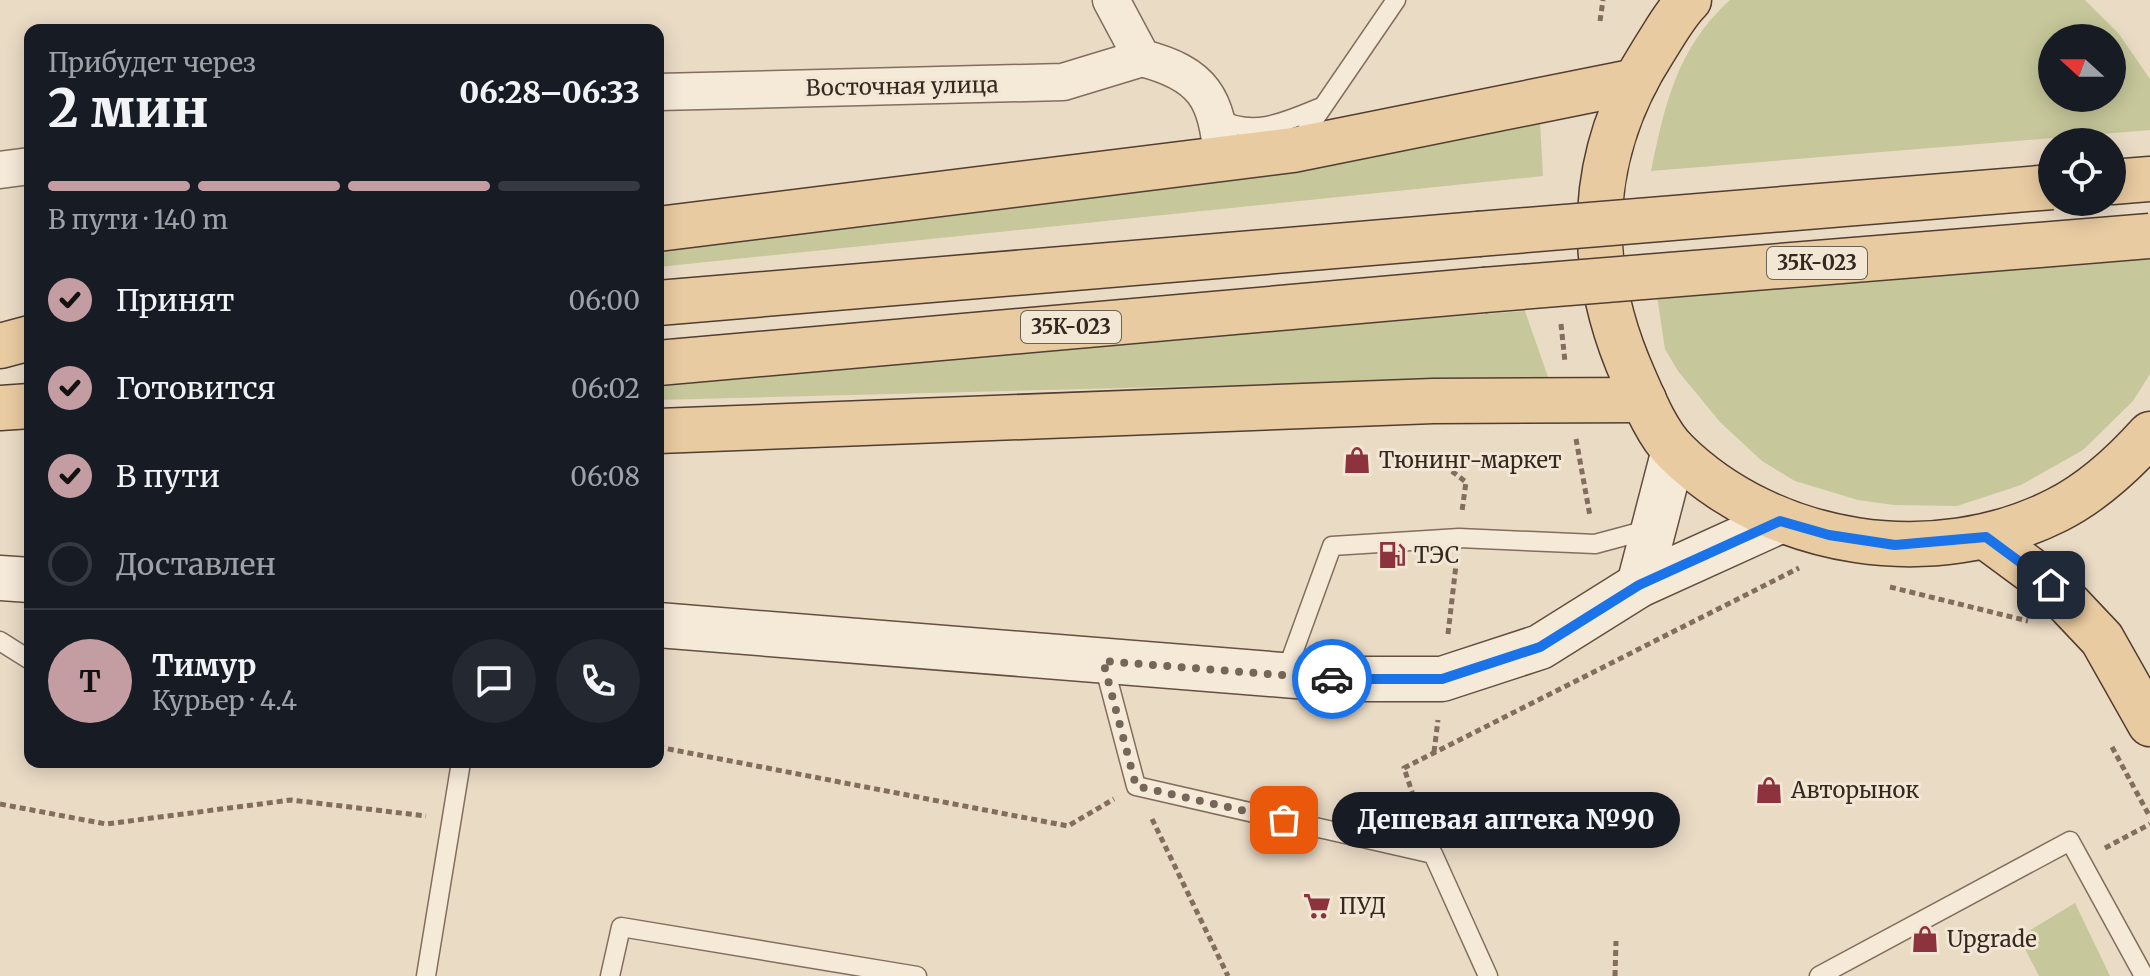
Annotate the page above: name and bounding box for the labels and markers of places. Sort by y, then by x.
shop icon: Тюнинг-маркет [1342,445,1372,475]
place label: Тюнинг-маркет [1379,446,1562,474]
fuel station icon: ТЭС [1377,540,1407,570]
place label: ТЭС [1414,541,1459,569]
pin [2017,551,2085,619]
shop icon: Авторынок [1754,775,1784,805]
place label: Авторынок [1790,776,1919,804]
pin [1250,786,1318,854]
callout: Дешевая аптека №90 [1332,792,1680,848]
supermarket icon: ПУД [1302,891,1332,921]
place label: ПУД [1339,892,1386,920]
shop icon: Upgrade [1910,924,1940,954]
place label: Upgrade [1947,925,2037,953]

